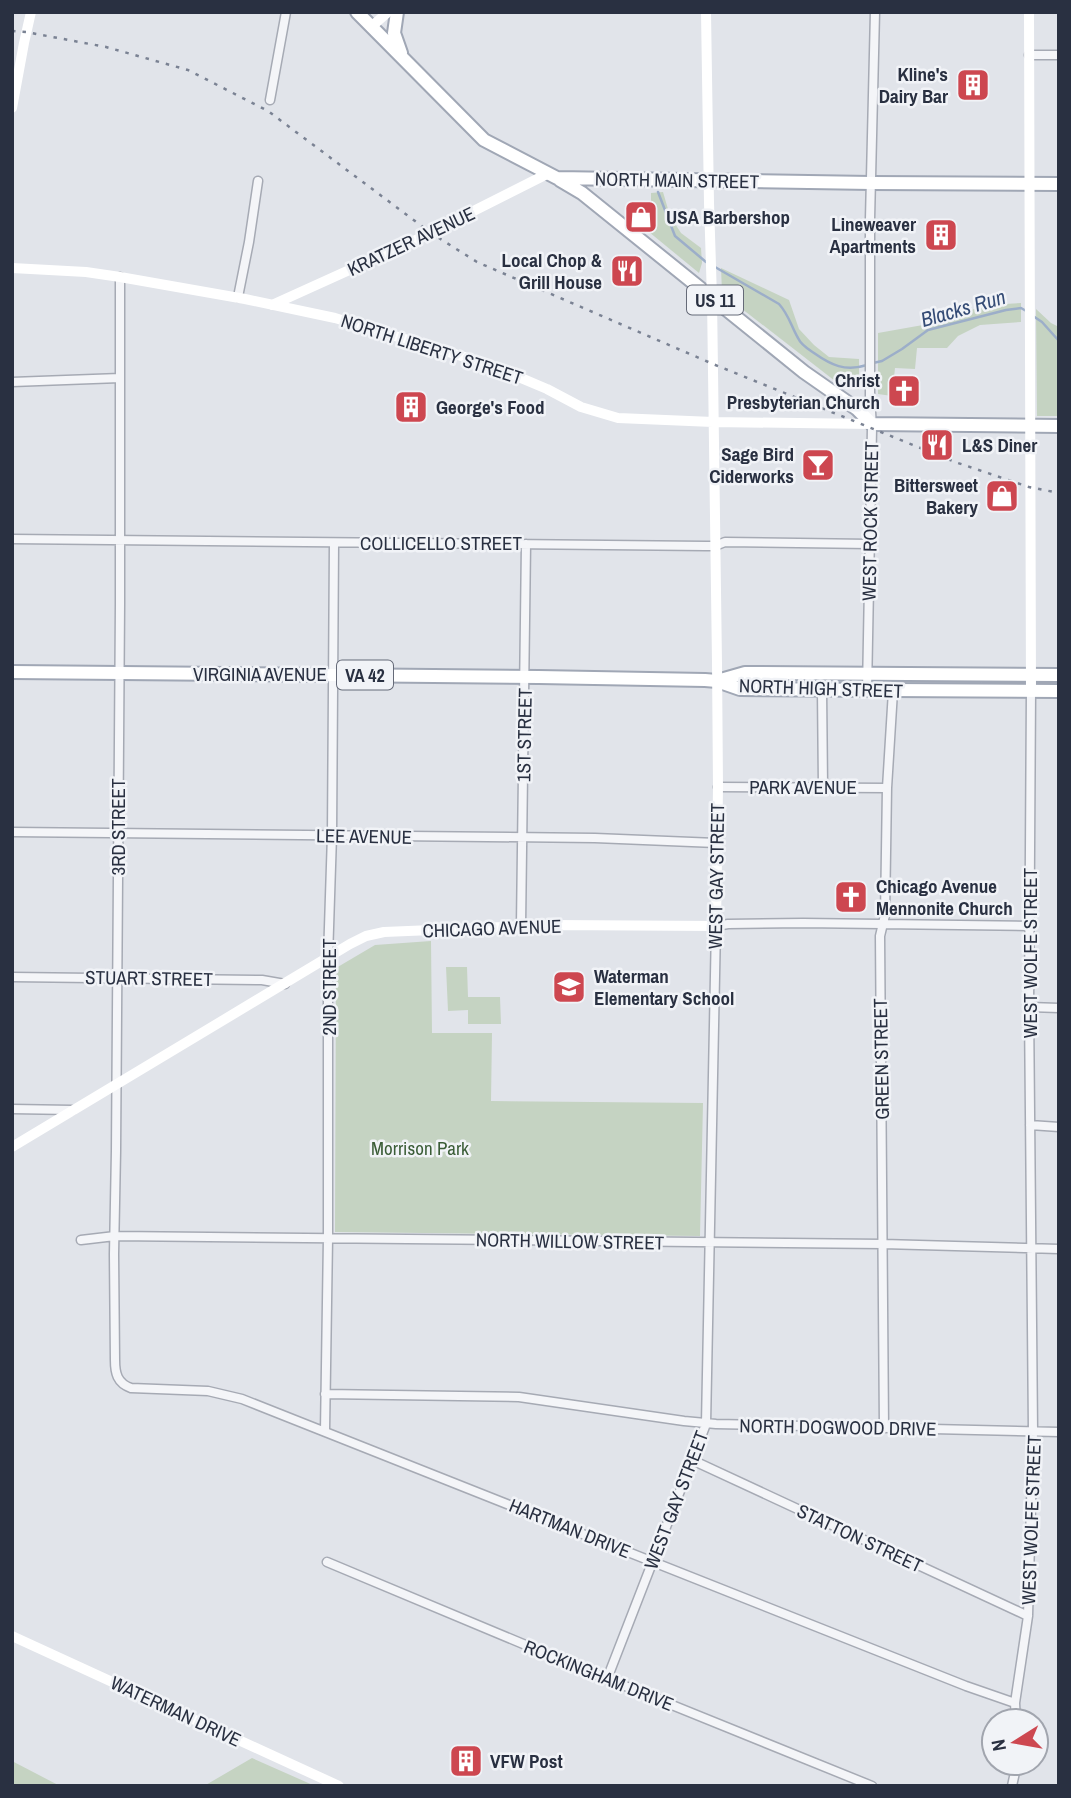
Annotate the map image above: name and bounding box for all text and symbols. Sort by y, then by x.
place label: Kline's Dairy Bar [879,61,948,109]
building icon: Kline's Dairy Bar [954,66,992,104]
street label: NORTH MAIN STREET [595,166,760,194]
shop icon: USA Barbershop [622,198,660,236]
street label: KRATZER AVENUE [343,200,479,282]
place label: USA Barbershop [666,204,790,230]
place label: Lineweaver Apartments [829,211,916,259]
building icon: Lineweaver Apartments [922,216,960,254]
place label: Local Chop & Grill House [502,247,602,295]
restaurant icon: Local Chop & Grill House [608,252,646,290]
water label: Blacks Run [917,282,1009,334]
road number: US 11 [687,286,743,314]
street label: NORTH LIBERTY STREET [338,307,527,391]
place label: Christ Presbyterian Church [727,367,880,415]
church icon: Christ Presbyterian Church [885,372,923,410]
building icon: George's Food [392,388,430,426]
place label: George's Food [436,394,545,420]
restaurant icon: L&S Diner [918,426,956,464]
place label: L&S Diner [962,432,1037,458]
street label: WEST ROCK STREET [856,440,884,601]
place label: Sage Bird Ciderworks [709,441,794,489]
bar icon: Sage Bird Ciderworks [799,446,837,484]
place label: Bittersweet Bakery [894,472,978,520]
shop icon: Bittersweet Bakery [983,477,1021,515]
street label: COLLICELLO STREET [360,530,522,556]
road number: VA 42 [337,660,393,690]
street label: VIRGINIA AVENUE [193,661,327,687]
street label: NORTH HIGH STREET [738,672,904,704]
street label: 1ST STREET [510,687,538,782]
street label: PARK AVENUE [749,774,857,800]
street label: 3RD STREET [105,778,131,875]
street label: WEST GAY STREET [702,802,730,949]
street label: LEE AVENUE [316,822,412,850]
street label: WEST WOLFE STREET [1017,867,1043,1038]
place label: Chicago Avenue Mennonite Church [876,873,1013,921]
church icon: Chicago Avenue Mennonite Church [832,878,870,916]
street label: CHICAGO AVENUE [422,913,562,943]
street label: 2ND STREET [316,938,342,1035]
place label: Waterman Elementary School [594,963,734,1011]
street label: STUART STREET [85,964,213,992]
school or university icon: Waterman Elementary School [550,968,588,1006]
street label: GREEN STREET [867,998,895,1120]
park label: Morrison Park [371,1135,469,1161]
street label: NORTH WILLOW STREET [476,1226,665,1256]
street label: NORTH DOGWOOD DRIVE [739,1412,937,1442]
street label: WEST GAY STREET [638,1427,715,1573]
street label: WEST WOLFE STREET [1015,1434,1047,1606]
street label: HARTMAN DRIVE [505,1492,635,1564]
street label: STATTON STREET [793,1497,928,1579]
street label: ROCKINGHAM DRIVE [520,1633,678,1717]
street label: WATERMAN DRIVE [107,1669,245,1753]
north arrow [980,1707,1050,1777]
text: N [984,1737,1012,1753]
building icon: VFW Post [447,1742,485,1780]
place label: VFW Post [490,1748,563,1774]

